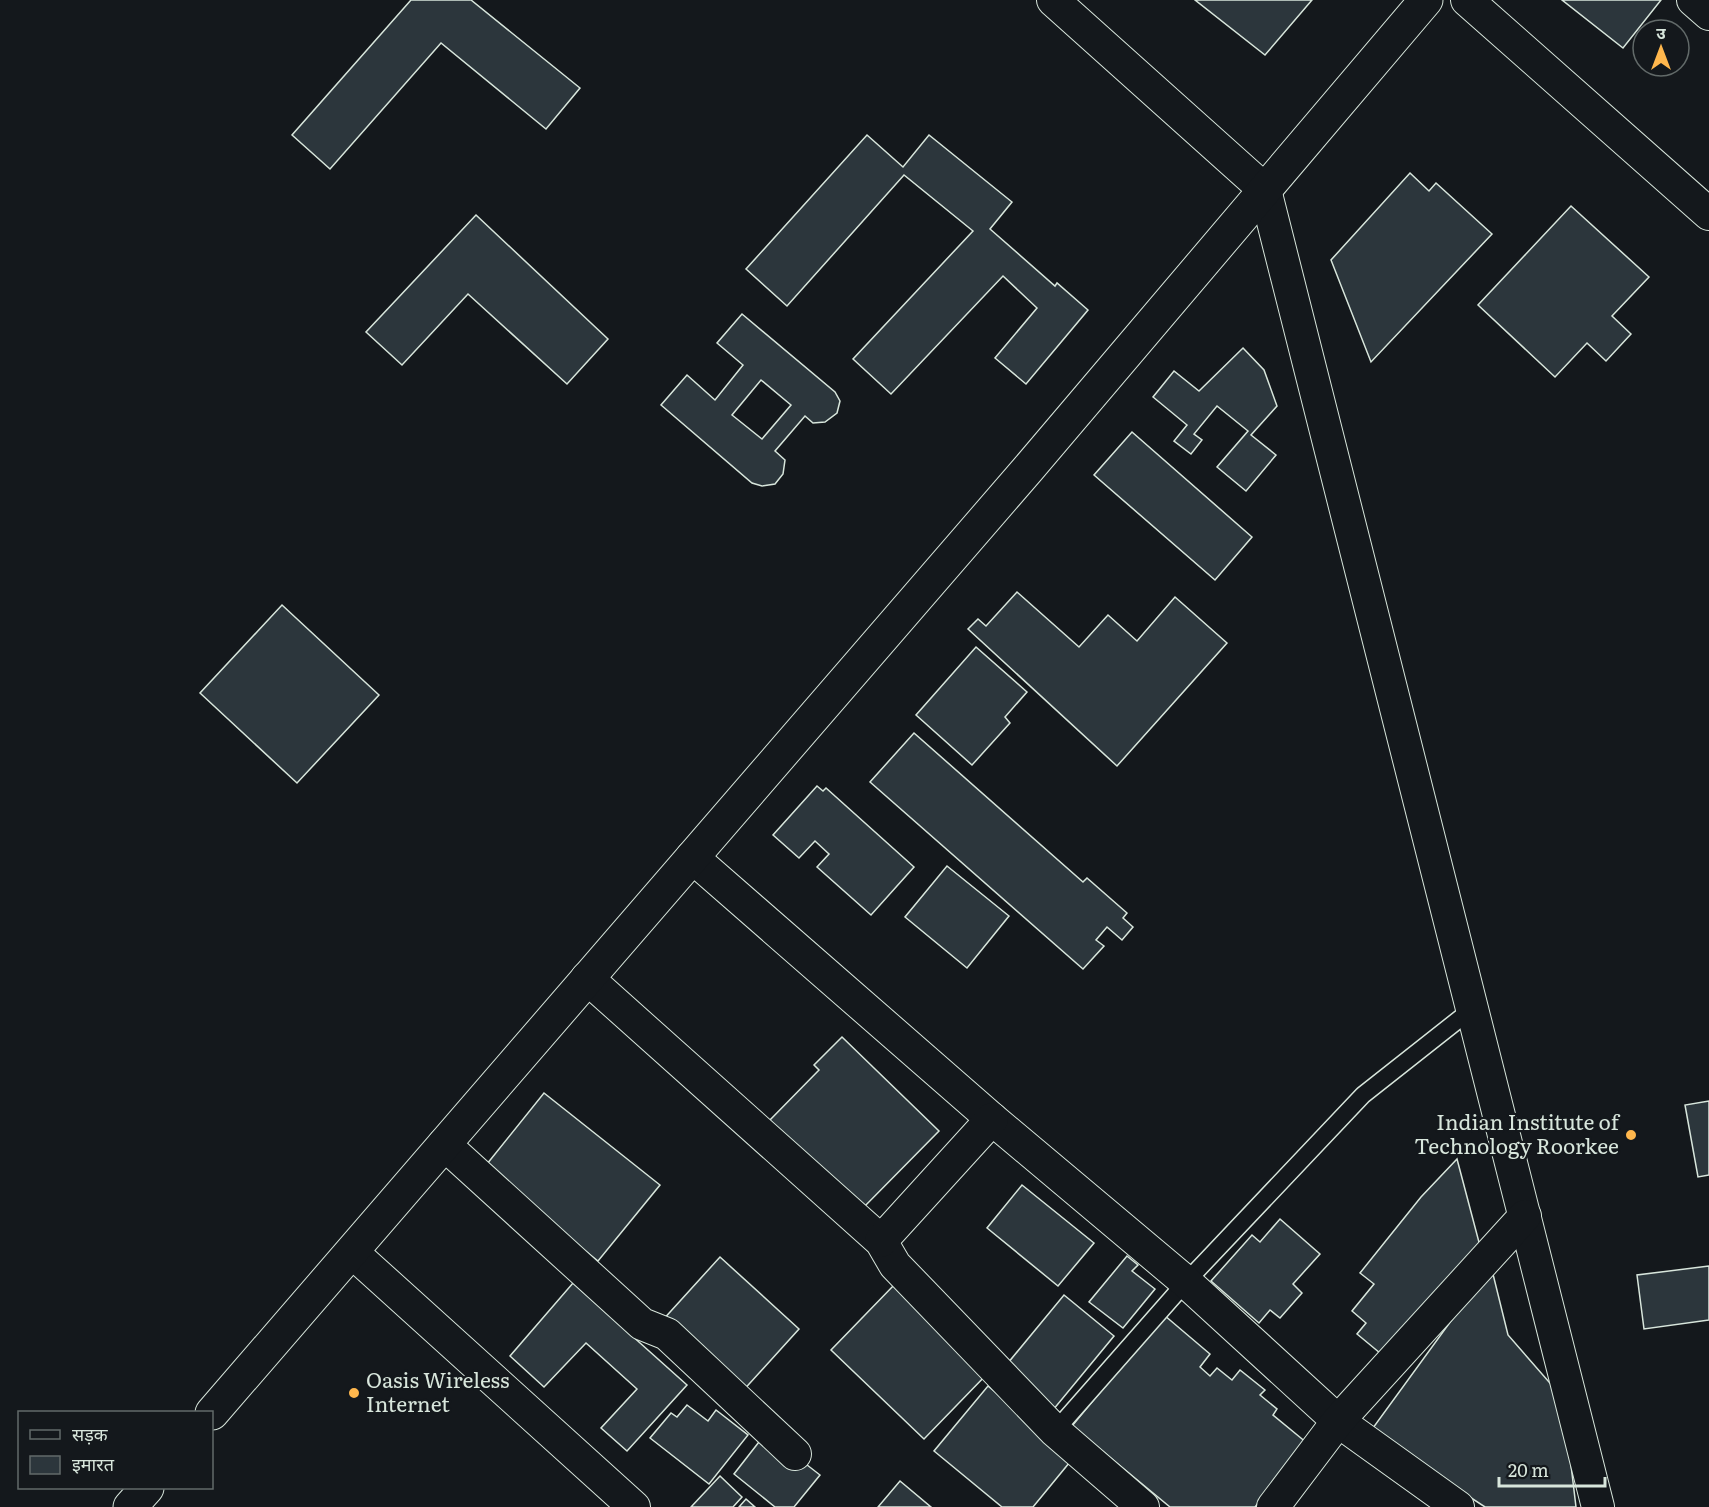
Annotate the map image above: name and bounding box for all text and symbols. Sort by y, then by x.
north arrow [1631,18,1691,78]
text: उ [1656,20,1666,44]
place label: Indian Institute of Technology Roorkee [1414,1105,1621,1160]
marker: Indian Institute of Technology Roorkee [1624,1128,1638,1142]
place label: Oasis Wireless Internet [366,1363,509,1418]
marker: Oasis Wireless Internet [347,1386,361,1400]
legend [18,1411,213,1489]
text: सड़क [72,1420,109,1447]
text: इमारत [72,1450,115,1477]
scale bar [1499,1450,1606,1488]
text: 20 m [1508,1456,1549,1483]

